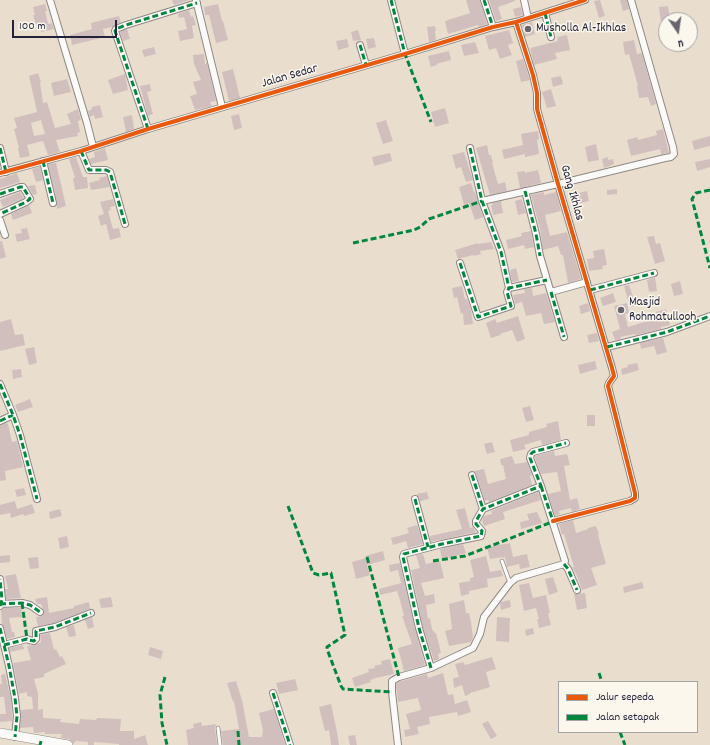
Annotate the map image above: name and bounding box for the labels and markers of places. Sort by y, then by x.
place label: Musholla Al-Ikhlas [536,21,626,37]
marker: Musholla Al-Ikhlas [523,24,533,34]
place label: Masjid Rohmatullooh [629,295,696,326]
marker: Masjid Rohmatullooh [616,305,626,315]

